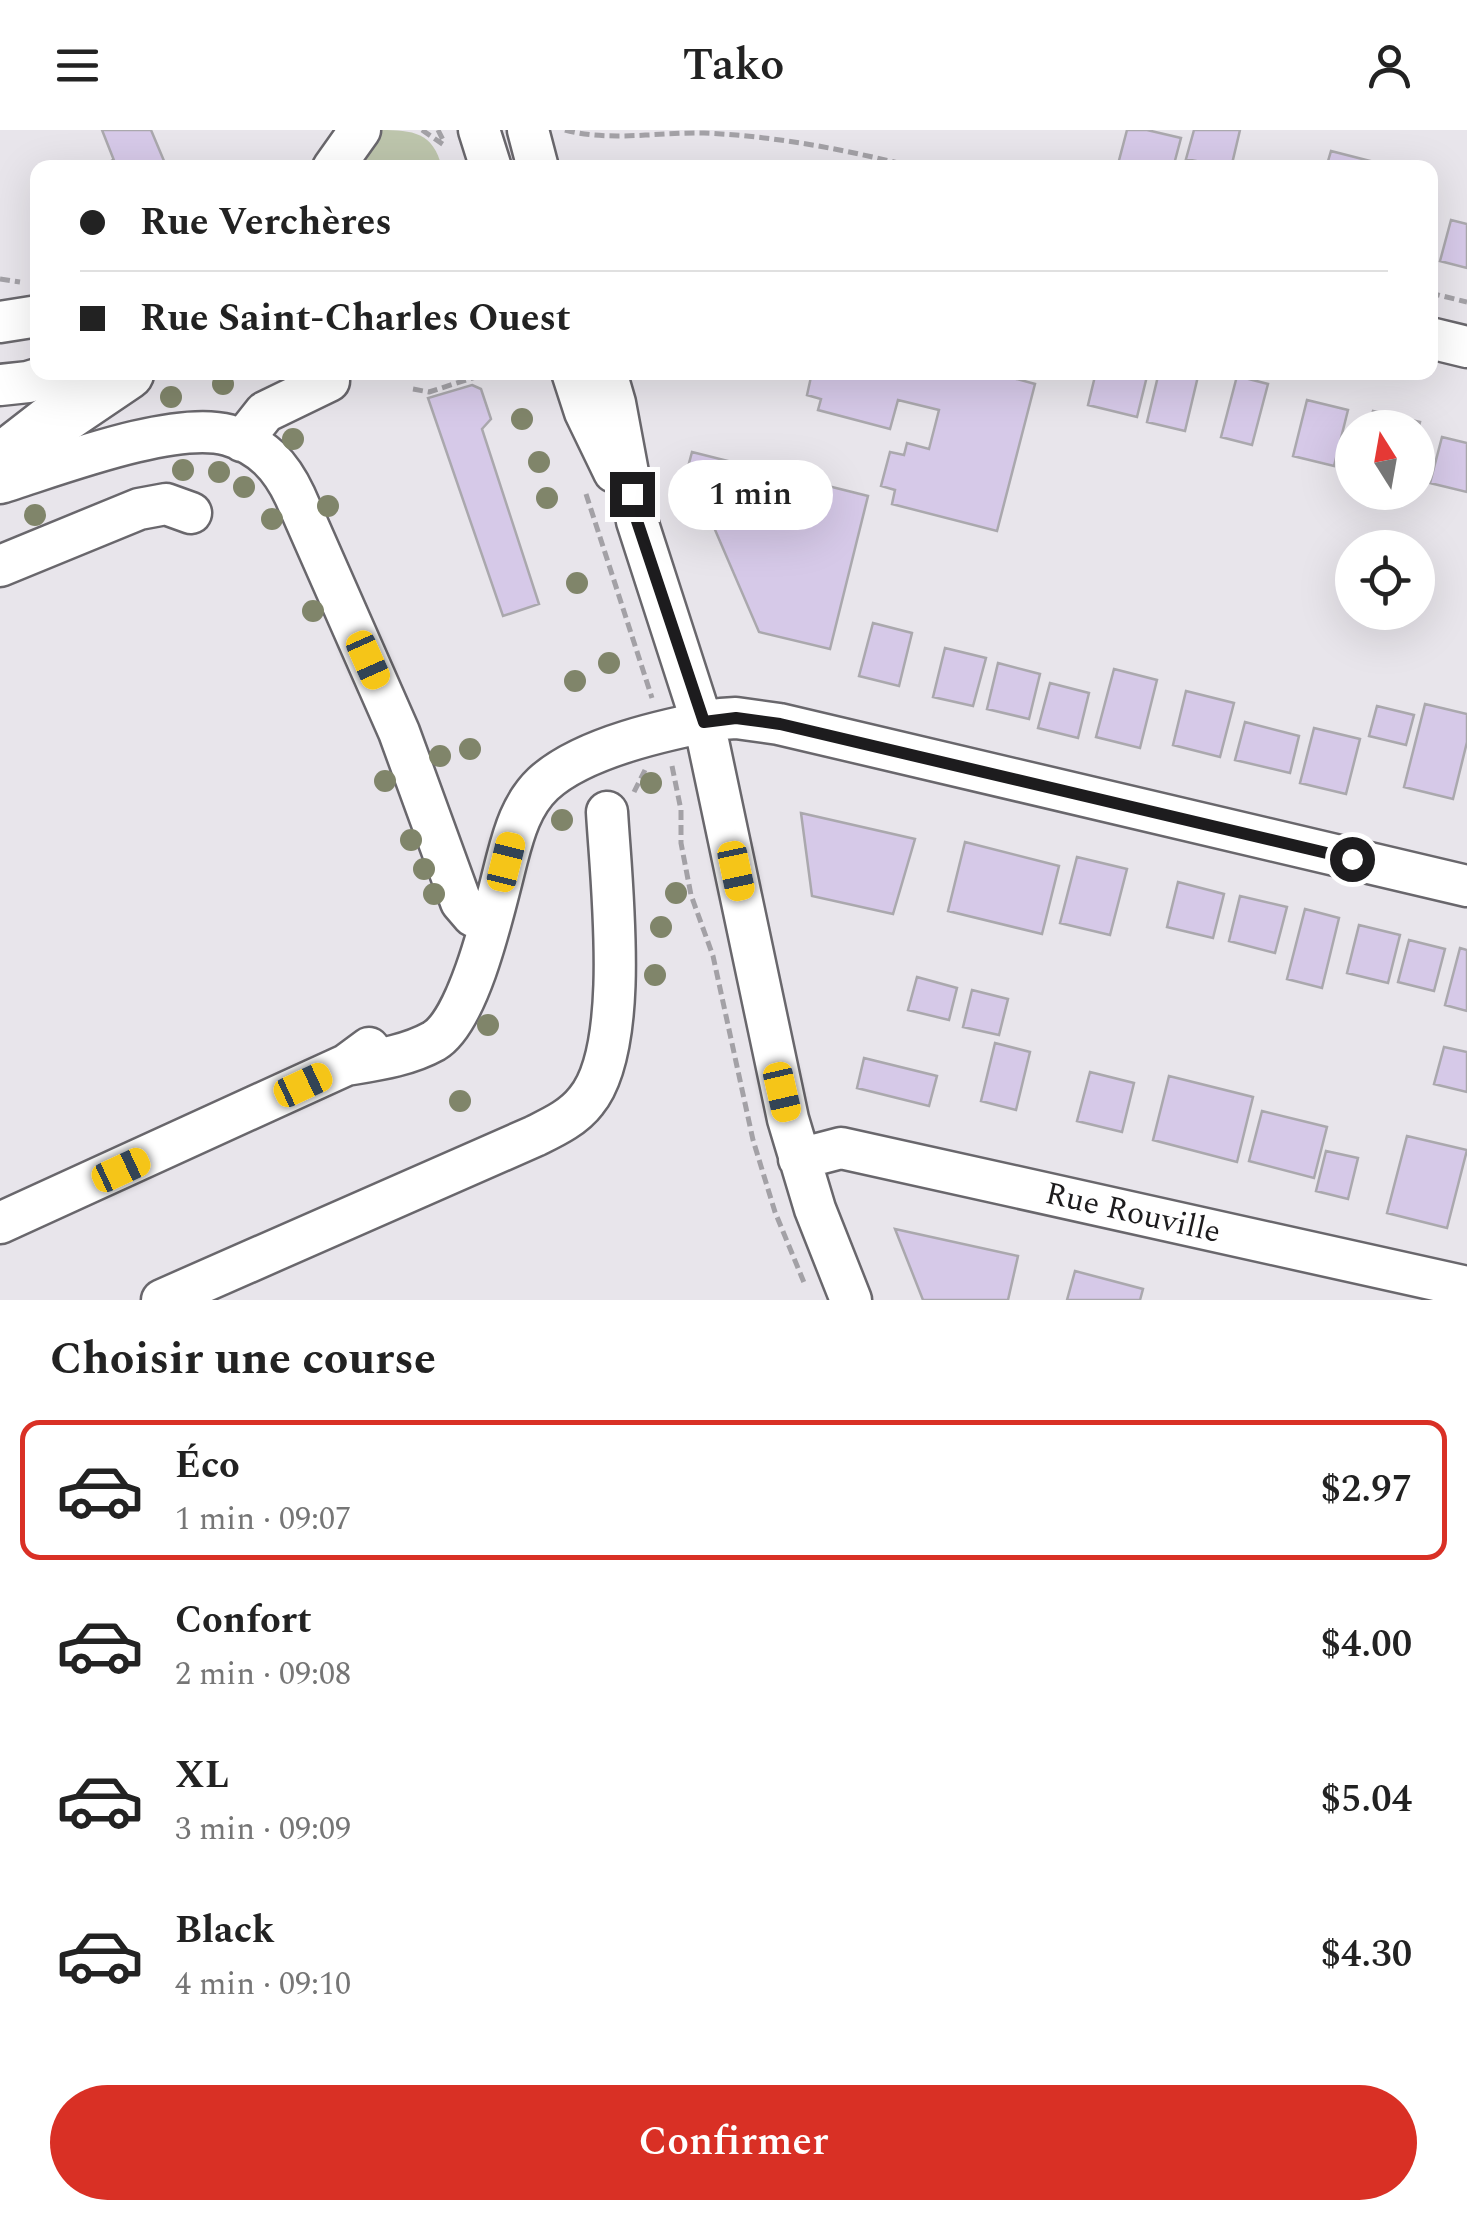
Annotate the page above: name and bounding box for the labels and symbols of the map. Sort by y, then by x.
north arrow [1335,410,1435,510]
callout: 1 min [667,459,832,529]
route end [610,472,655,517]
car [342,626,394,694]
car [484,829,528,895]
route start [1330,837,1375,882]
car [715,839,757,903]
car [269,1059,337,1111]
car [761,1059,803,1125]
car [87,1144,155,1196]
street label: Rue Rouville [1040,1169,1226,1257]

